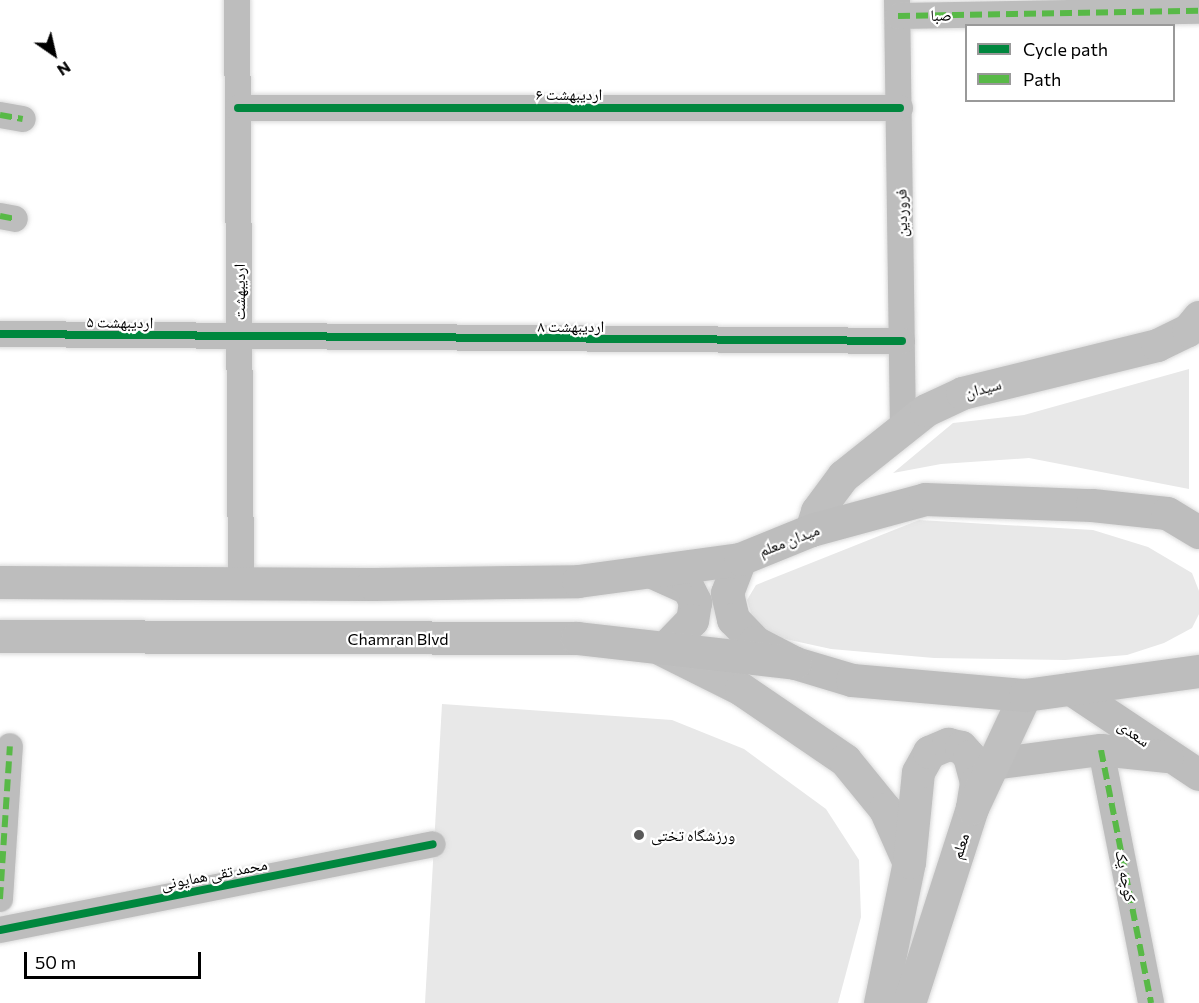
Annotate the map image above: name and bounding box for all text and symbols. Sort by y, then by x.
street label: صبا [930,5,952,25]
north arrow [24,24,84,84]
legend [965,24,1175,102]
text: Cycle path [1023,38,1108,60]
text: N [54,58,75,81]
text: Path [1023,68,1061,90]
street label: اردیبهشت ۶ [536,84,602,104]
street label: فروردین [891,189,911,237]
street label: اردیبهشت [229,264,249,320]
street label: اردیبهشت ۵ [86,312,154,332]
street label: اردیبهشت ۸ [538,316,604,336]
street label: سیدان [963,374,1003,402]
street label: میدان معلم [756,520,822,560]
street label: Chamran Blvd [348,629,448,649]
street label: سعدی [1114,715,1154,751]
place label: ورزشگاه تختی [651,825,735,845]
marker: ورزشگاه تختی [632,828,646,842]
street label: معلم [947,831,973,861]
street label: کوچه یک [1112,848,1140,904]
street label: محمد تقی همایونی [159,854,269,894]
scale bar [27,940,204,978]
text: 50 m [35,951,76,973]

